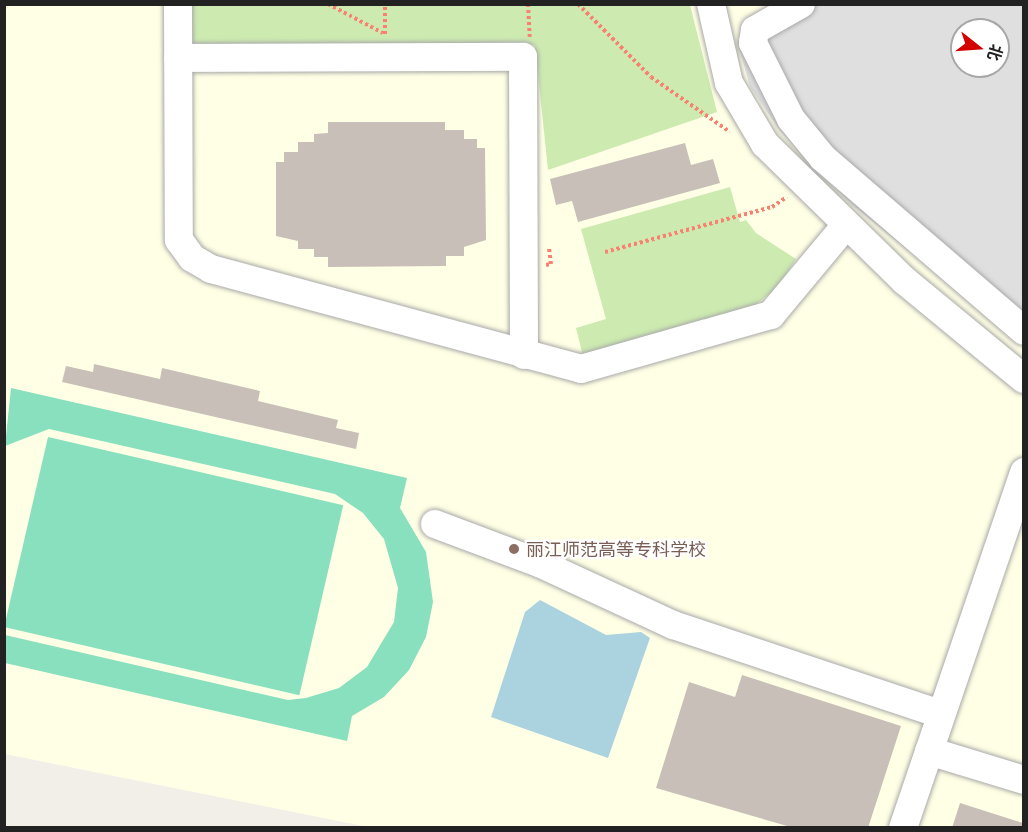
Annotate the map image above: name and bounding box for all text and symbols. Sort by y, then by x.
north arrow [950,18,1010,78]
text: 北 [982,42,1008,64]
place label: 丽江师范高等专科学校 [526,538,706,560]
marker: 丽江师范高等专科学校 [507,542,521,556]

